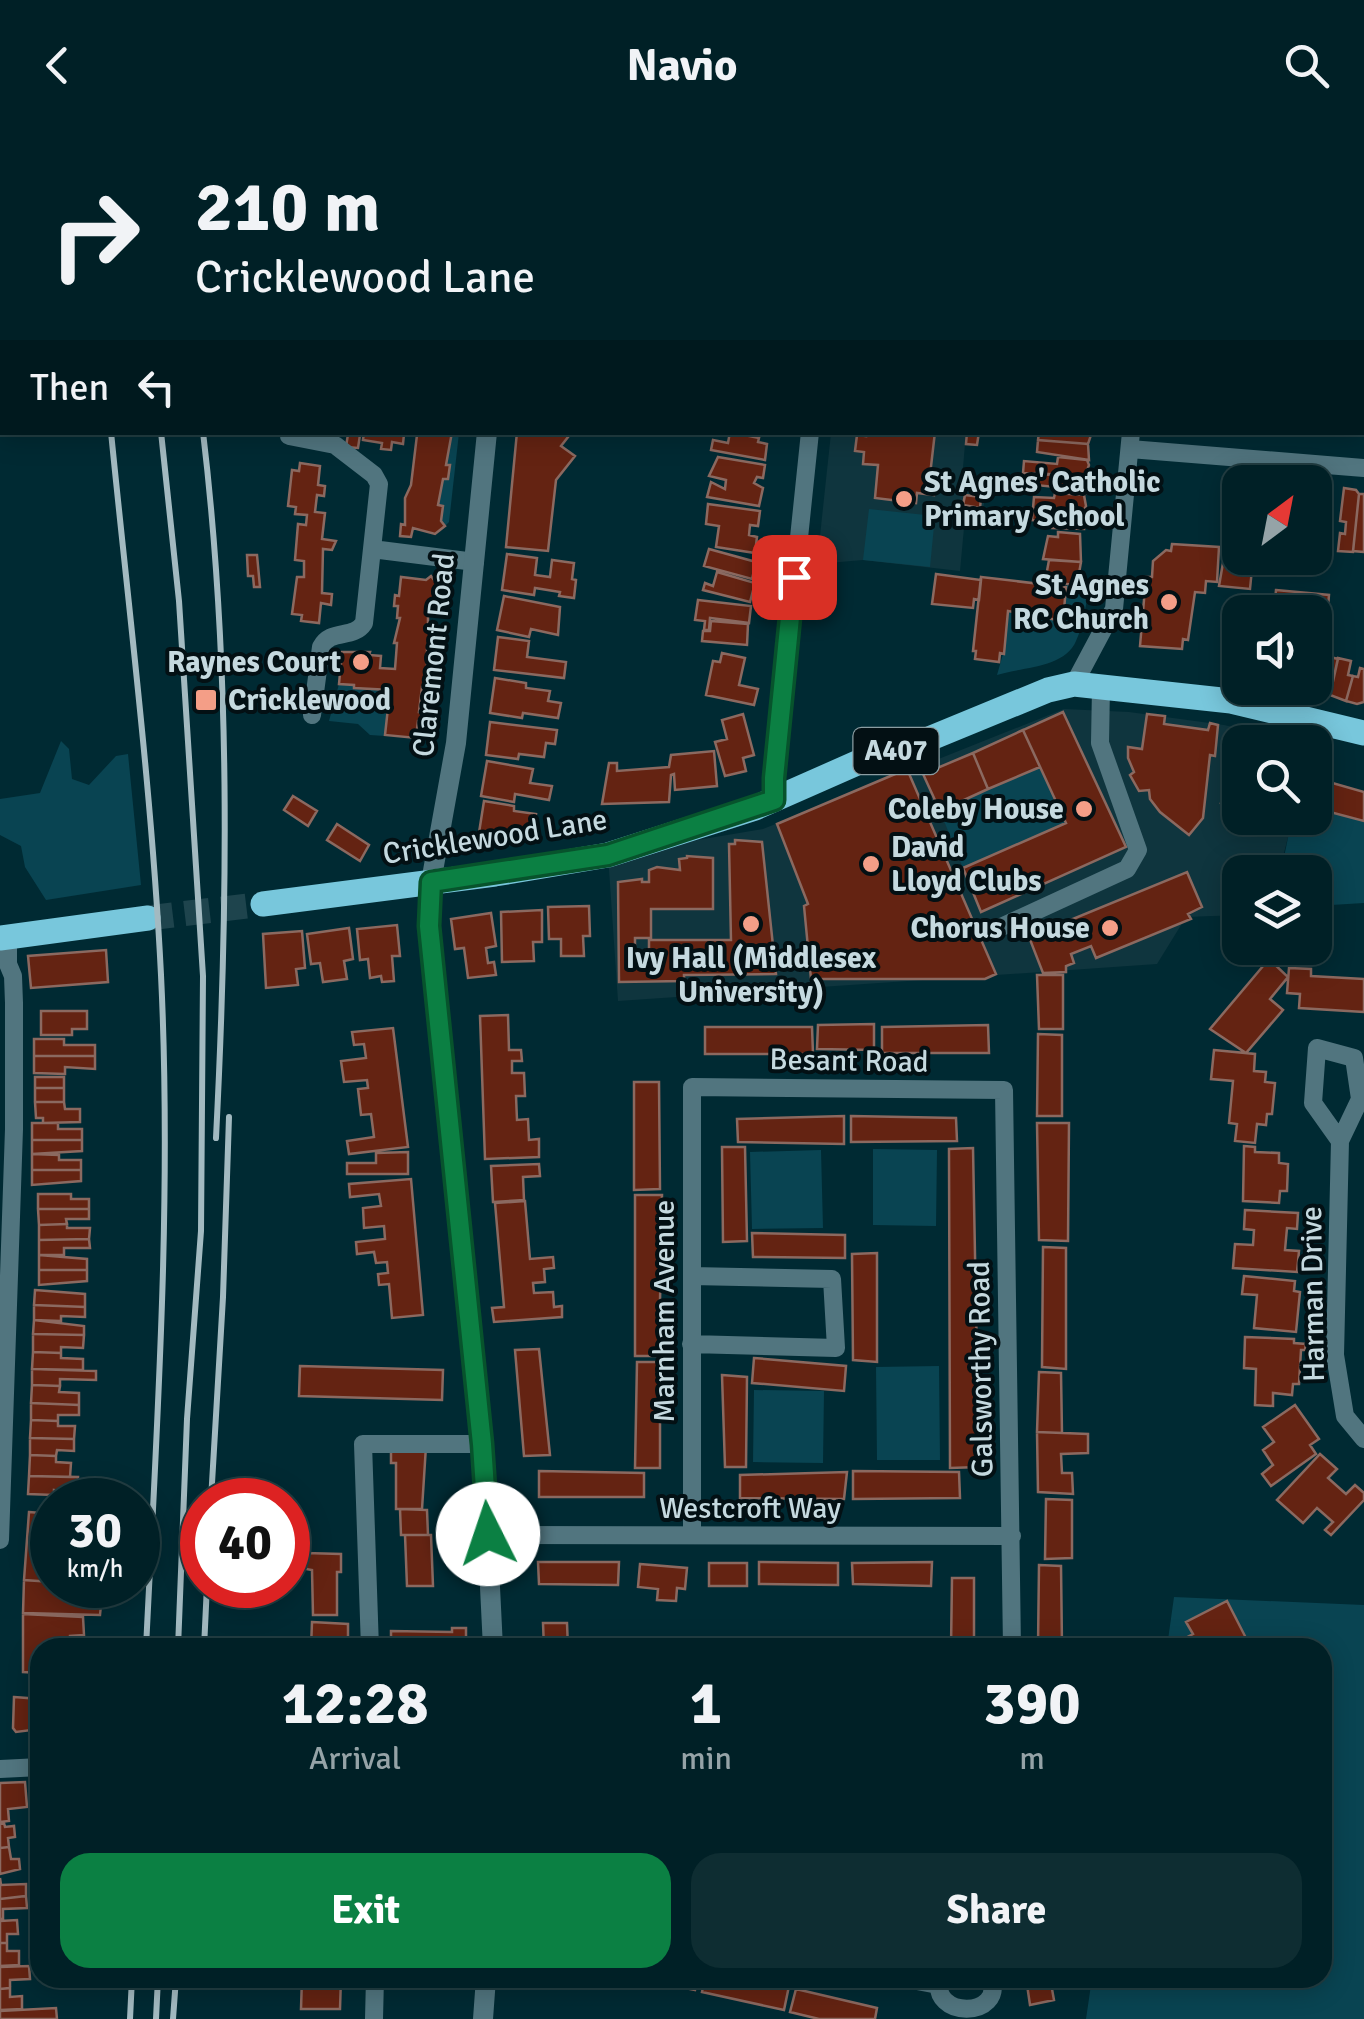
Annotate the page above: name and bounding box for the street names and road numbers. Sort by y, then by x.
street label: Claremont Road [405,551,463,759]
road number: A407 [854,728,938,774]
street label: Cricklewood Lane [380,801,610,873]
street label: Besant Road [769,1041,929,1081]
street label: Marnham Avenue [646,1200,683,1422]
street label: Harman Drive [1293,1206,1333,1382]
street label: Galsworthy Road [961,1261,1001,1477]
street label: Westcroft Way [659,1490,841,1527]

